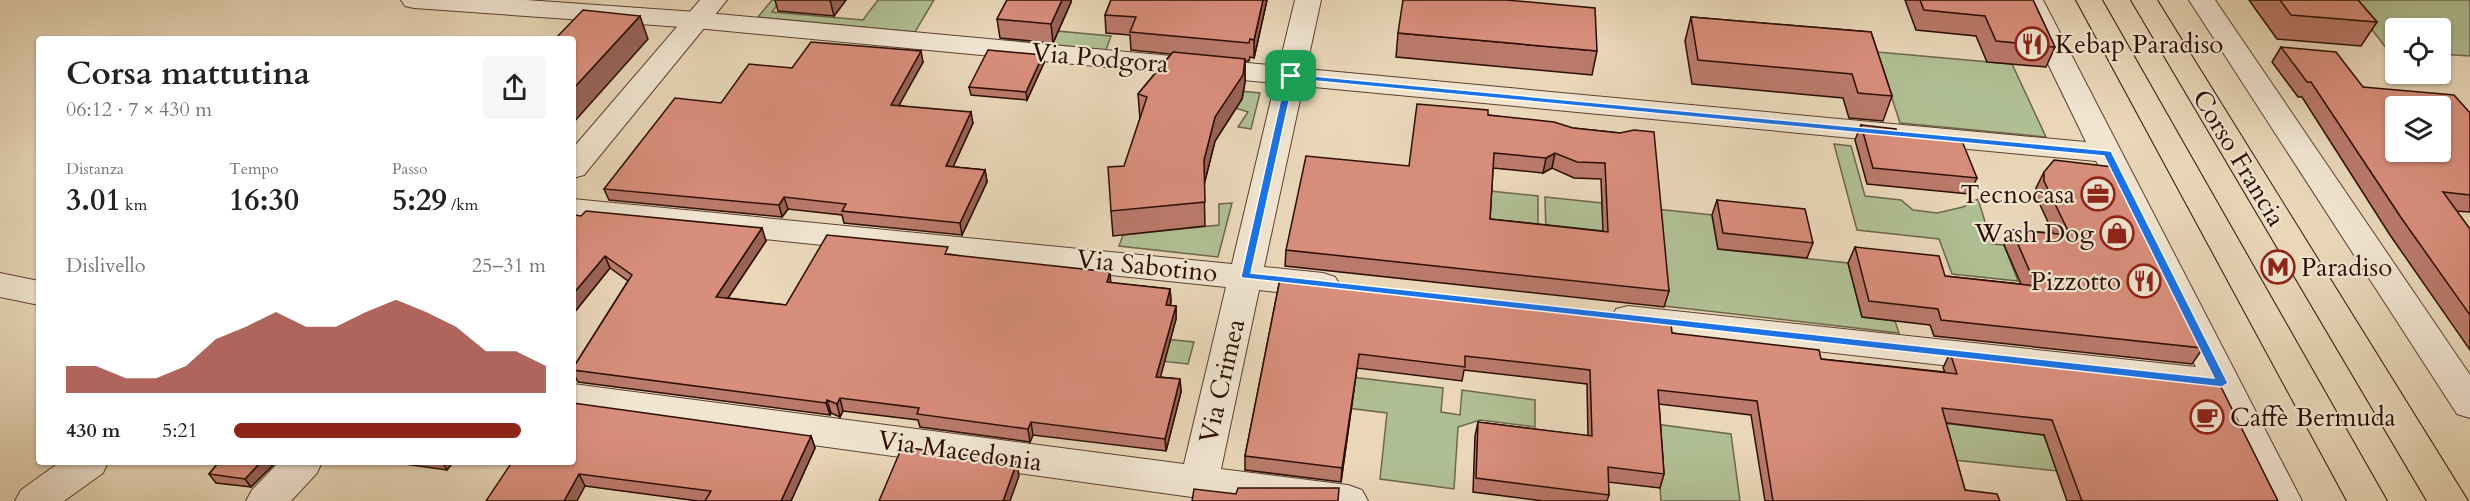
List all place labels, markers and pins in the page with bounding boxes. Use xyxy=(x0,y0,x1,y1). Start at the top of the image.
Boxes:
restaurant icon: Kebap Paradiso xyxy=(2014,26,2050,62)
place label: Kebap Paradiso xyxy=(2055,27,2223,62)
pin xyxy=(1265,50,1316,101)
office icon: Tecnocasa xyxy=(2080,176,2116,212)
place label: Tecnocasa xyxy=(1960,177,2075,212)
shop icon: Wash Dog xyxy=(2099,215,2135,251)
place label: Wash Dog xyxy=(1973,216,2094,251)
metro station icon: Paradiso xyxy=(2260,249,2296,285)
place label: Paradiso xyxy=(2301,250,2392,285)
restaurant icon: Pizzotto xyxy=(2126,263,2162,299)
place label: Pizzotto xyxy=(2031,264,2121,299)
cafe icon: Caffè Bermuda xyxy=(2189,399,2225,435)
place label: Caffè Bermuda xyxy=(2230,400,2396,435)

